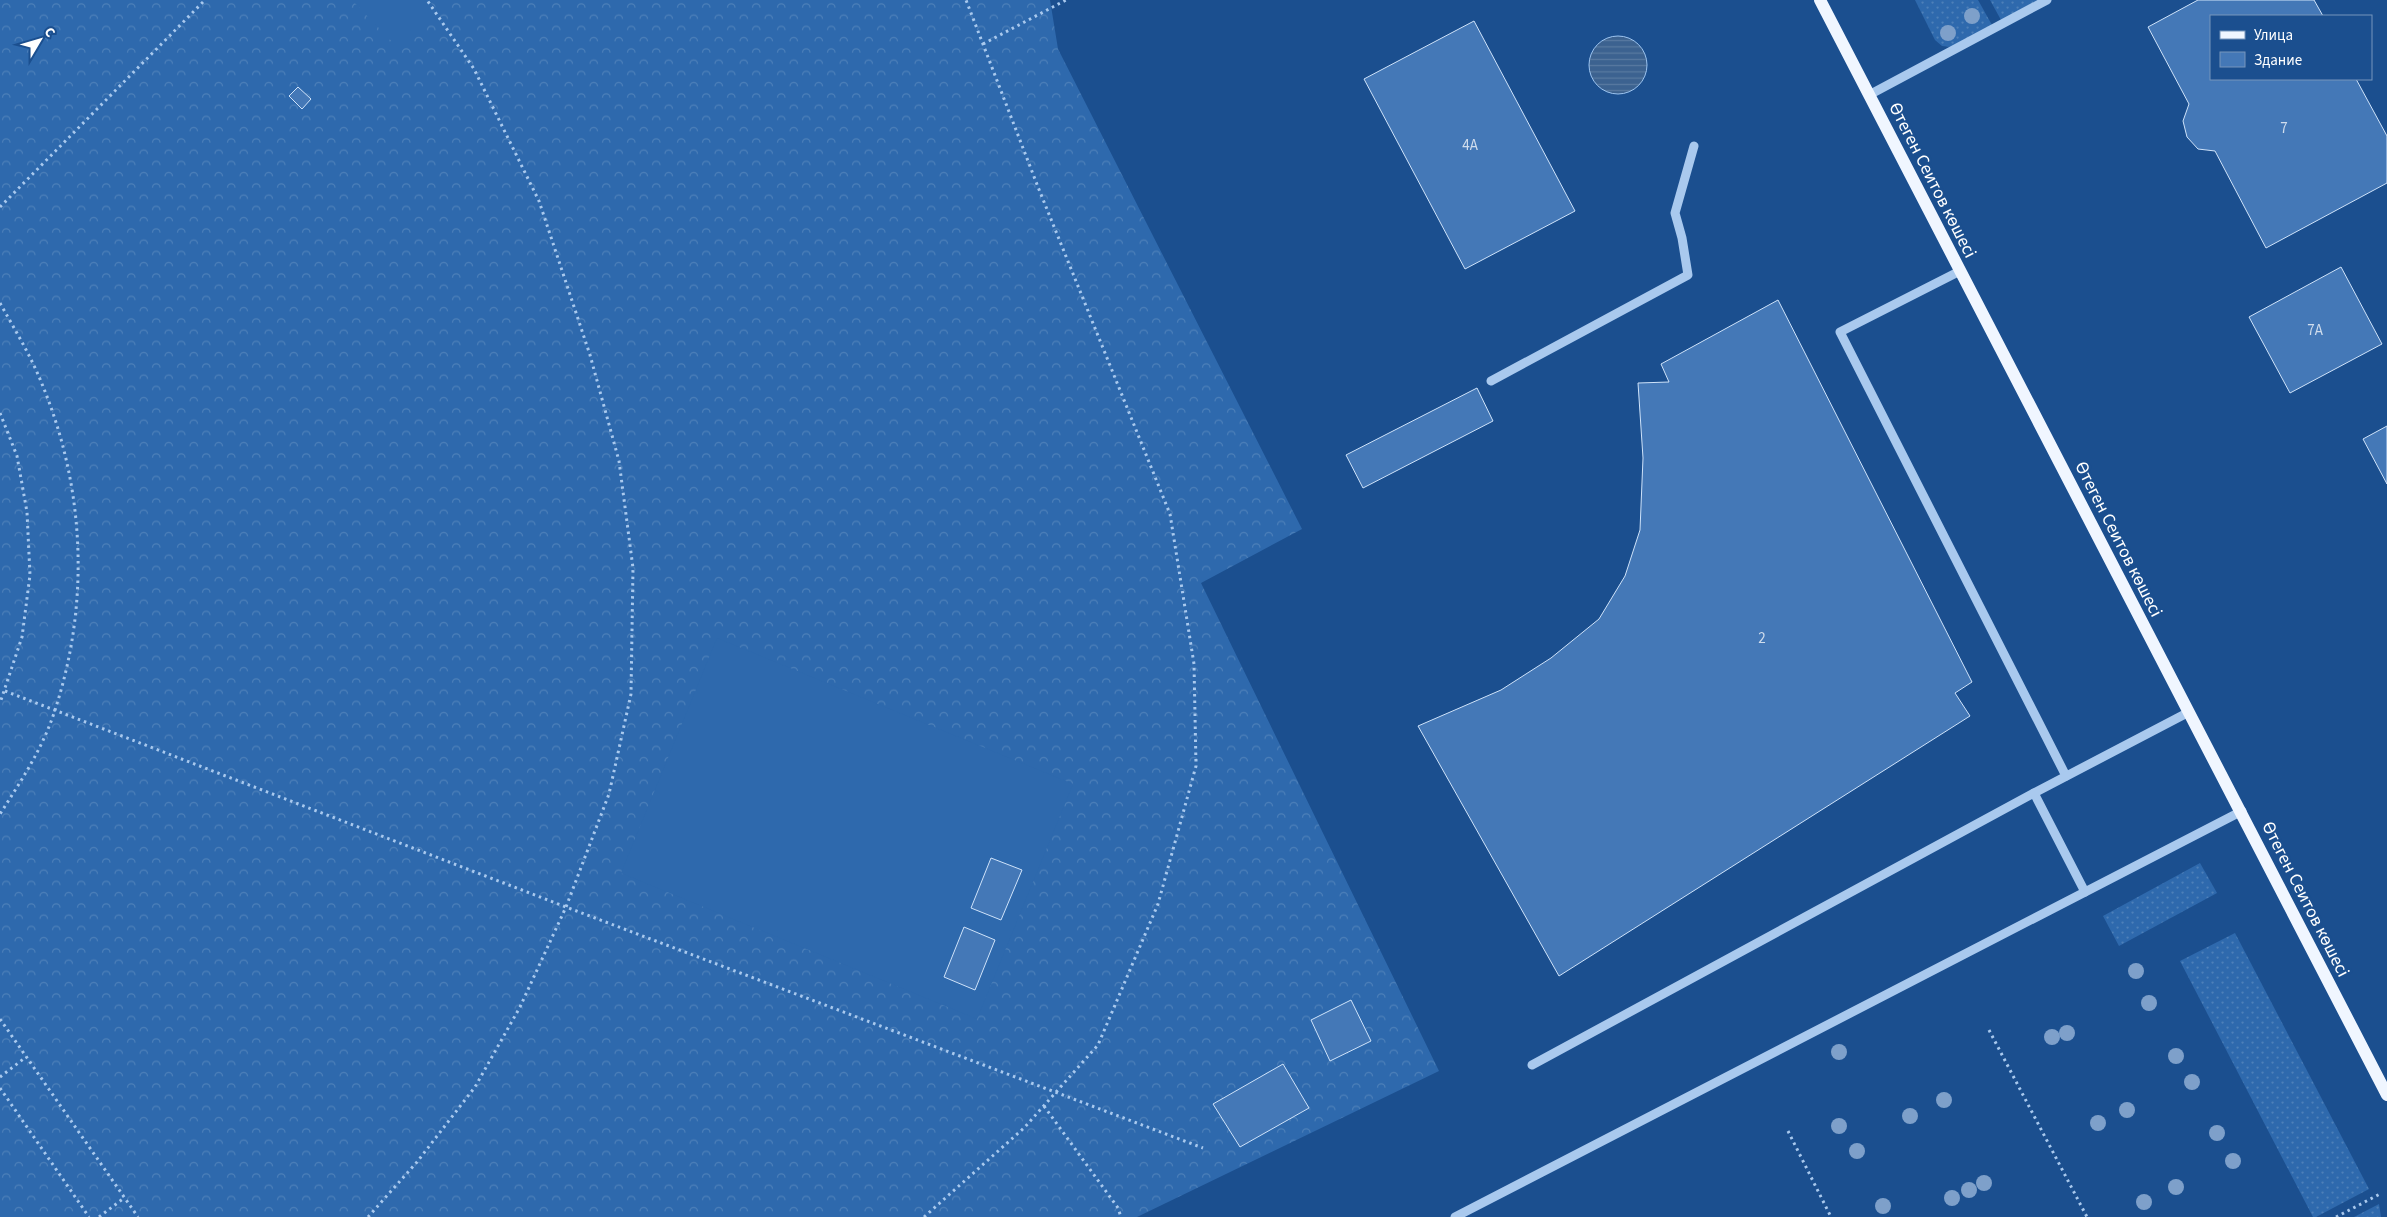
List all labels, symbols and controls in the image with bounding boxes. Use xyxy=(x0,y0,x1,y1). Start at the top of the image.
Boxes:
north arrow xyxy=(15,15,65,65)
legend xyxy=(2210,15,2372,80)
text: С xyxy=(39,23,60,42)
text: Улица xyxy=(2254,25,2293,46)
text: Здание xyxy=(2254,50,2302,71)
street label: Өтеген Сеитов көшесі xyxy=(1882,98,1983,262)
house number: 7 xyxy=(2280,118,2288,139)
house number: 4А xyxy=(1462,135,1479,156)
house number: 7А xyxy=(2307,320,2324,341)
street label: Өтеген Сеитов көшесі xyxy=(2068,457,2169,621)
house number: 2 xyxy=(1758,628,1766,649)
street label: Өтеген Сеитов көшесі xyxy=(2255,817,2356,981)

